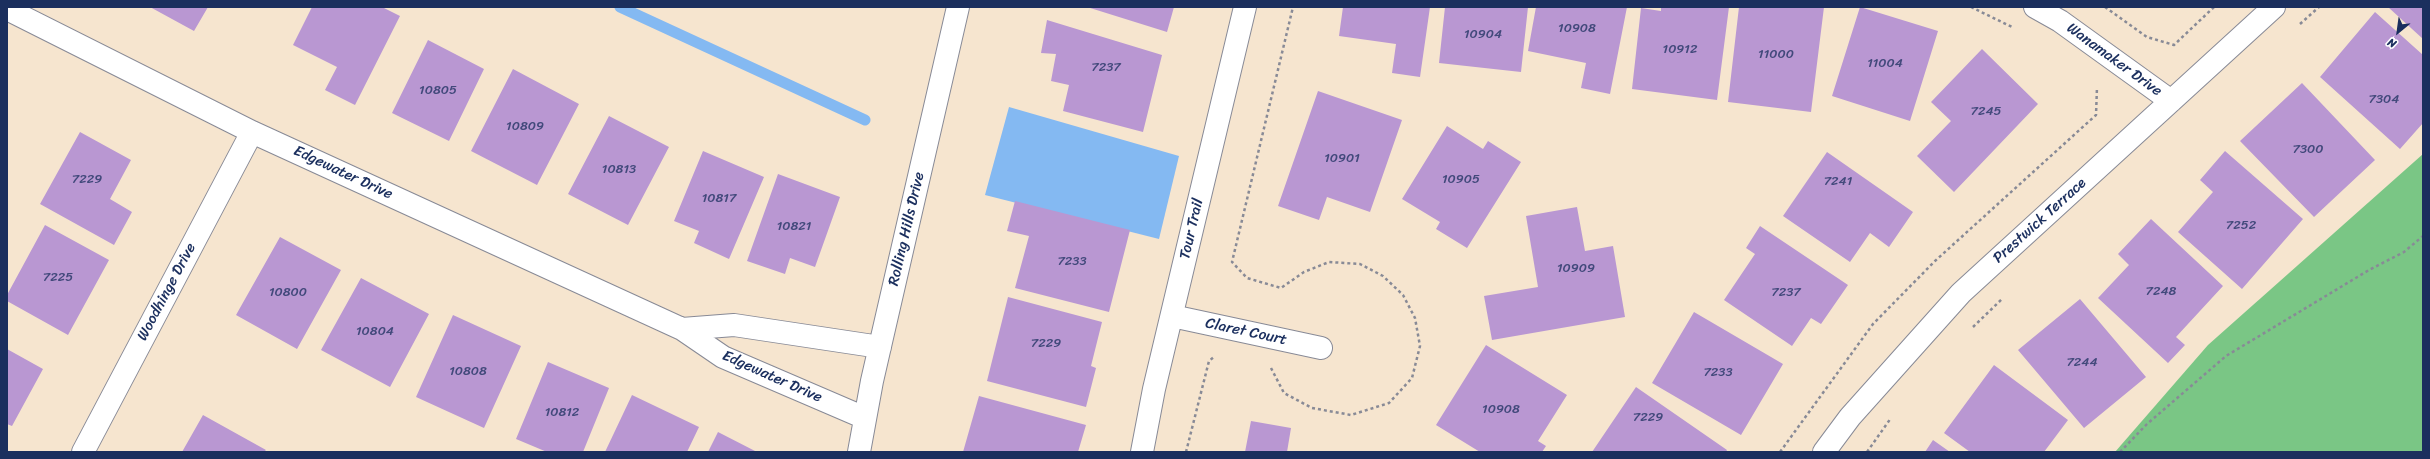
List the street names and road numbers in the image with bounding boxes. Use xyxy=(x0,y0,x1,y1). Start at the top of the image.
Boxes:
street label: Wanamaker Drive xyxy=(2063,19,2165,101)
street label: Edgewater Drive xyxy=(291,142,395,204)
street label: Rolling Hills Drive xyxy=(885,170,929,288)
street label: Prestwick Terrace xyxy=(1990,174,2090,268)
street label: Tour Trail xyxy=(1176,197,1208,261)
street label: Woodhinge Drive xyxy=(134,240,200,344)
street label: Claret Court xyxy=(1204,315,1288,349)
street label: Edgewater Drive xyxy=(719,347,825,407)

